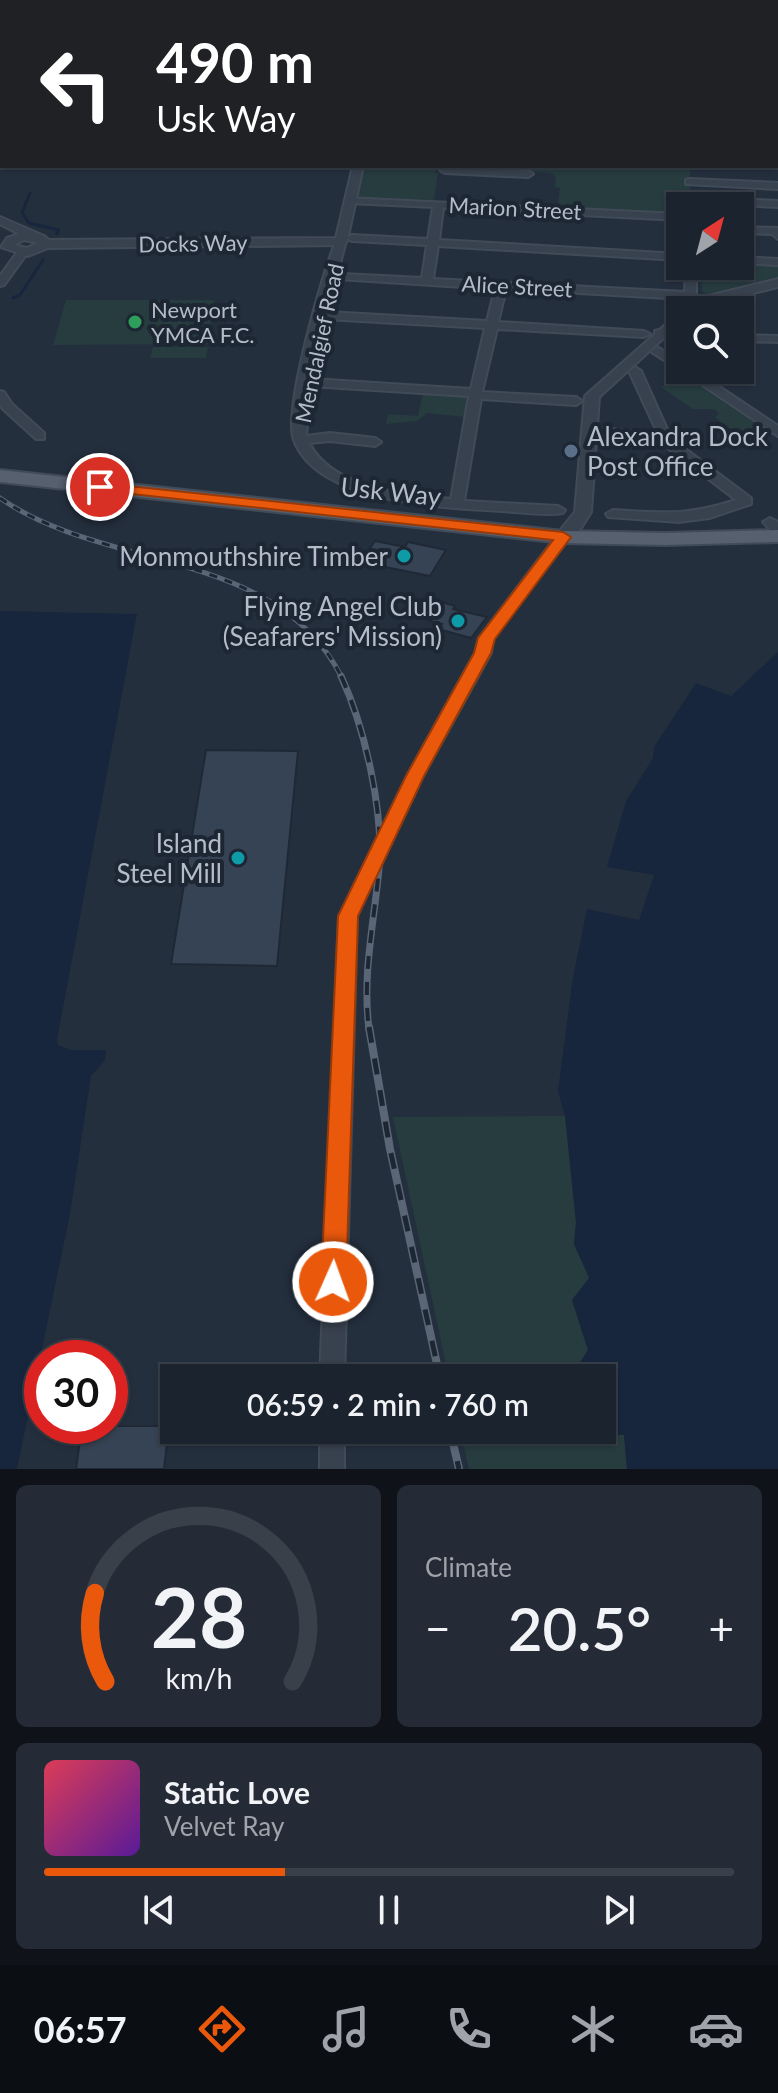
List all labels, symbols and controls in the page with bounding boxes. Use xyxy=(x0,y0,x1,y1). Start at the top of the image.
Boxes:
text: 490 m xyxy=(156,28,314,95)
icon: left xyxy=(24,32,128,136)
text: Usk Way xyxy=(156,96,295,140)
street label: Marion Street xyxy=(448,191,582,225)
north arrow xyxy=(666,192,754,280)
map controls xyxy=(666,192,754,384)
street label: Docks Way xyxy=(138,229,248,257)
street label: Mendalgief Road xyxy=(289,261,349,425)
street label: Alice Street xyxy=(461,270,573,302)
place label: Newport YMCA F.C. xyxy=(151,296,255,348)
button: search xyxy=(666,296,754,384)
marker: Newport YMCA F.C. xyxy=(126,313,144,331)
place label: Alexandra Dock Post Office xyxy=(587,420,769,482)
marker: Alexandra Dock Post Office xyxy=(562,442,580,460)
pin xyxy=(66,453,134,521)
icon: arrive xyxy=(78,465,122,509)
street label: Usk Way xyxy=(339,470,443,512)
place label: Monmouthshire Timber xyxy=(119,540,389,572)
marker: Monmouthshire Timber xyxy=(395,547,413,565)
place label: Flying Angel Club (Seafarers' Mission) xyxy=(223,590,442,652)
marker: Flying Angel Club (Seafarers' Mission) xyxy=(449,612,467,630)
place label: Island Steel Mill xyxy=(117,827,222,889)
marker: Island Steel Mill xyxy=(229,849,247,867)
position arrow xyxy=(291,1240,375,1324)
speed limit sign: 30 xyxy=(24,1340,128,1444)
text: 06:59 · 2 min · 760 m xyxy=(247,1386,529,1422)
text: Climate xyxy=(425,1551,512,1583)
text: 28 xyxy=(150,1566,247,1666)
text: 20.5° xyxy=(508,1592,651,1664)
text: − xyxy=(425,1602,451,1654)
text: + xyxy=(708,1602,734,1654)
text: km/h xyxy=(165,1661,232,1695)
text: Static Love xyxy=(164,1774,310,1810)
text: Velvet Ray xyxy=(164,1810,284,1842)
icon: previous xyxy=(137,1888,181,1932)
icon: pause xyxy=(367,1888,411,1932)
icon: next xyxy=(597,1888,641,1932)
icon: directions xyxy=(194,2001,250,2057)
icon: music xyxy=(318,2001,374,2057)
icon: phone xyxy=(441,2001,497,2057)
icon: climate xyxy=(565,2001,621,2057)
icon: car xyxy=(688,2001,744,2057)
text: 06:57 xyxy=(34,2007,127,2051)

